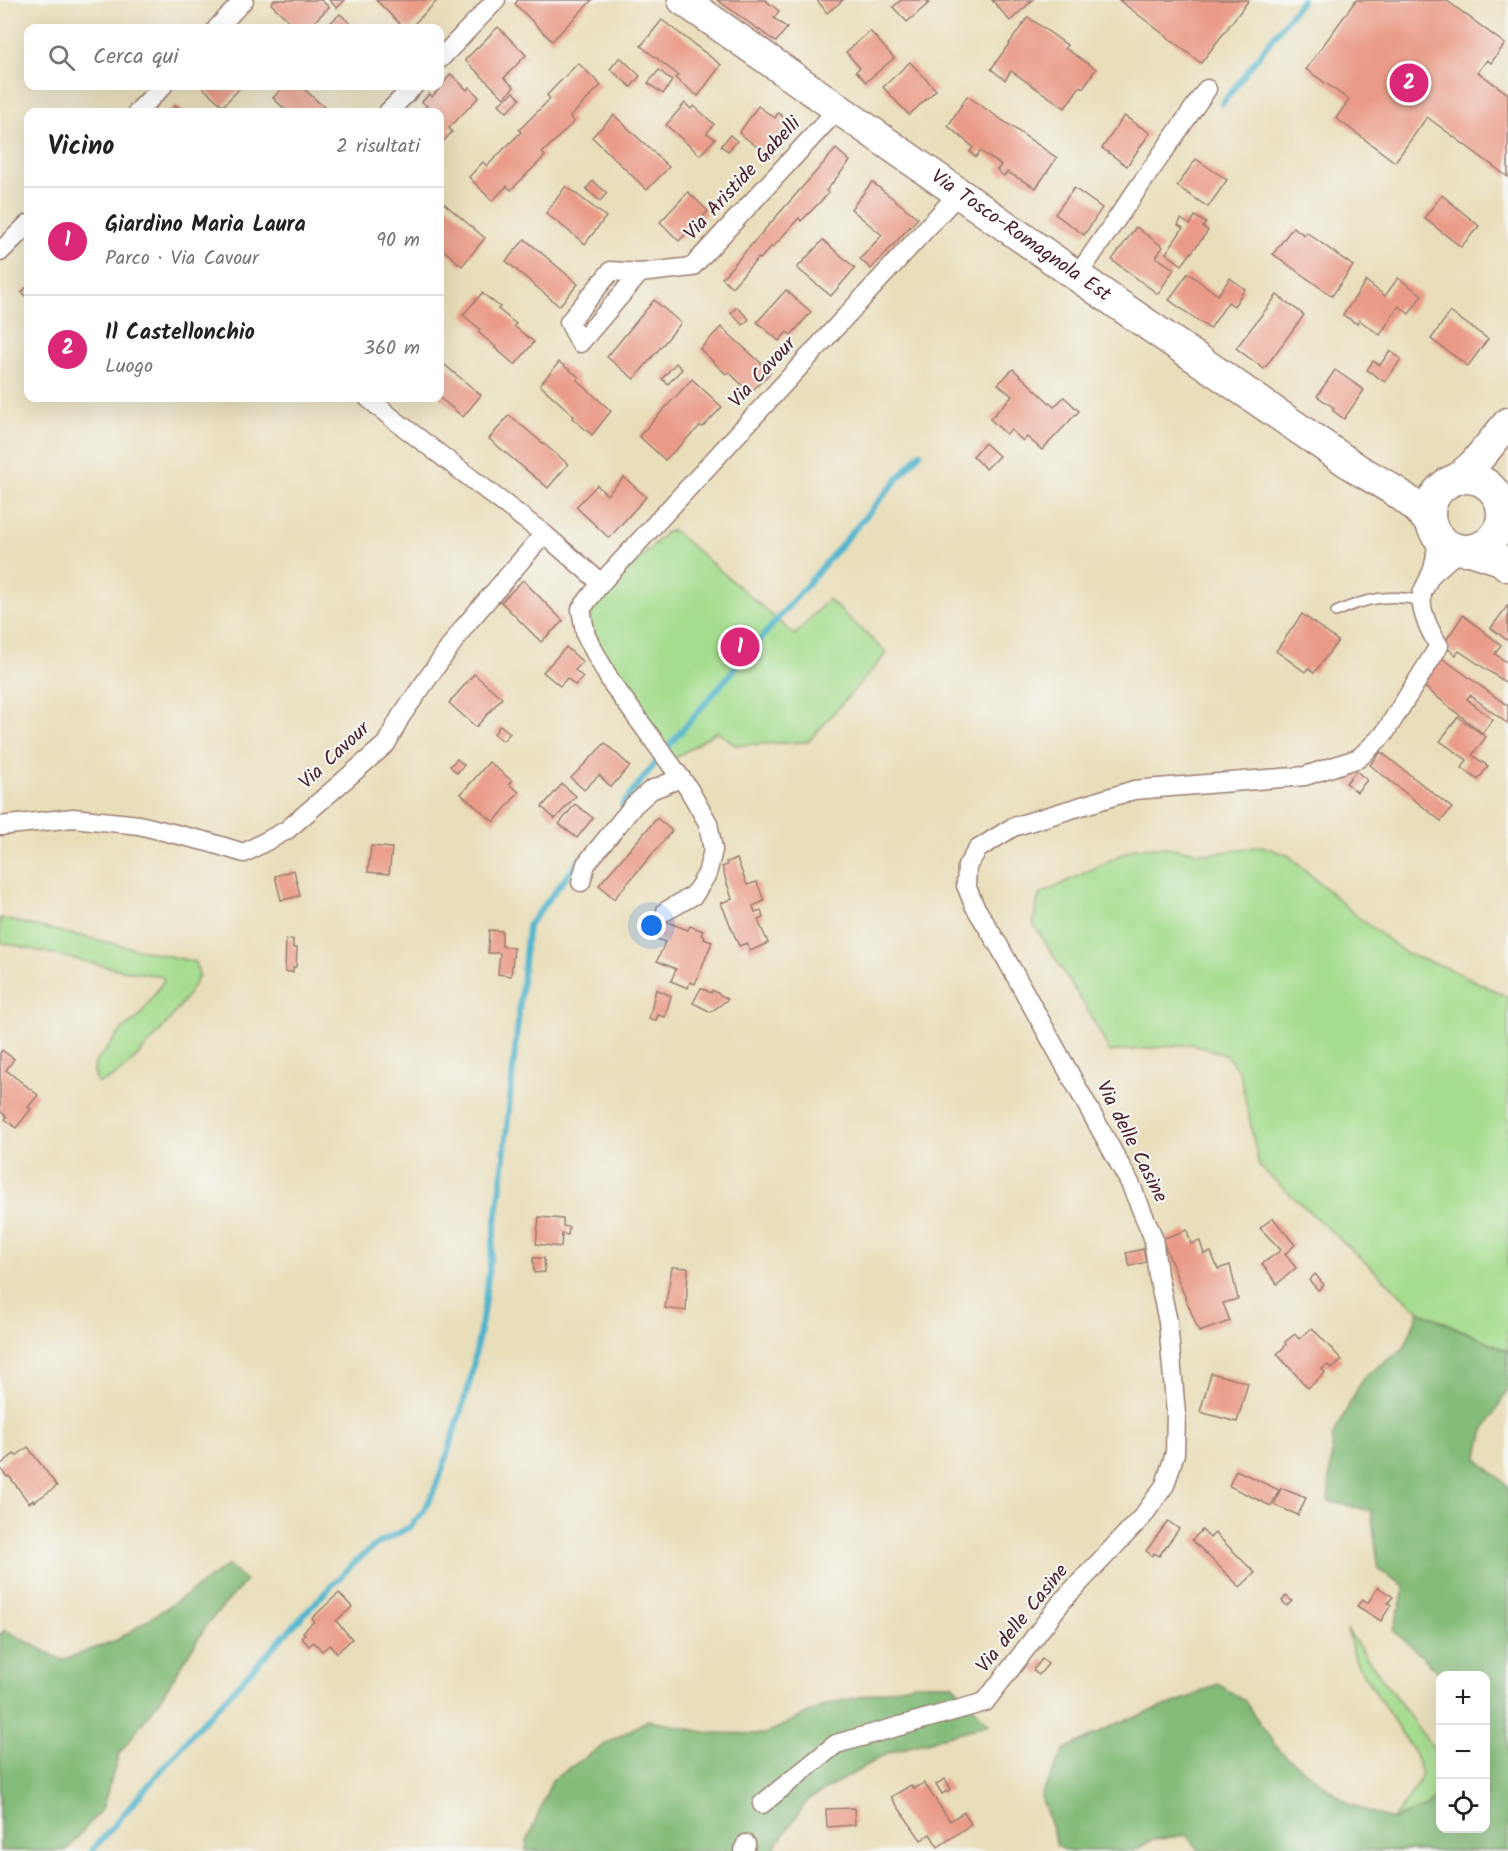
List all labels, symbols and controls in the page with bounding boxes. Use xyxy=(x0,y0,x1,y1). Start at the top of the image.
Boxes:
search box xyxy=(24,24,444,90)
text: Cerca qui xyxy=(93,40,179,75)
icon: search xyxy=(45,41,78,74)
pin: 2 xyxy=(1390,60,1428,106)
street label: Via Aristide Gabelli xyxy=(677,109,810,248)
text: Vicino xyxy=(48,126,114,168)
text: 2 risultati xyxy=(336,131,420,163)
street label: Via Tosco-Romagnola Est xyxy=(924,162,1117,311)
text: Giardino Maria Laura xyxy=(105,208,306,243)
text: 1 xyxy=(64,225,71,257)
text: 90 m xyxy=(376,225,420,257)
text: Parco · Via Cavour xyxy=(105,243,259,275)
text: Il Castellonchio xyxy=(105,316,255,351)
street label: Via Cavour xyxy=(721,329,806,416)
text: 2 xyxy=(62,333,73,365)
text: 360 m xyxy=(364,333,420,365)
text: Luogo xyxy=(105,351,153,383)
pin: 1 xyxy=(720,624,760,670)
street label: Via Cavour xyxy=(292,713,379,798)
your location xyxy=(637,911,666,940)
street label: Via delle Casine xyxy=(1087,1076,1175,1208)
street label: Via delle Casine xyxy=(969,1557,1077,1681)
map controls xyxy=(1436,1671,1490,1833)
button: + xyxy=(1436,1671,1490,1725)
button: − xyxy=(1436,1725,1490,1779)
button: locate xyxy=(1436,1779,1490,1833)

